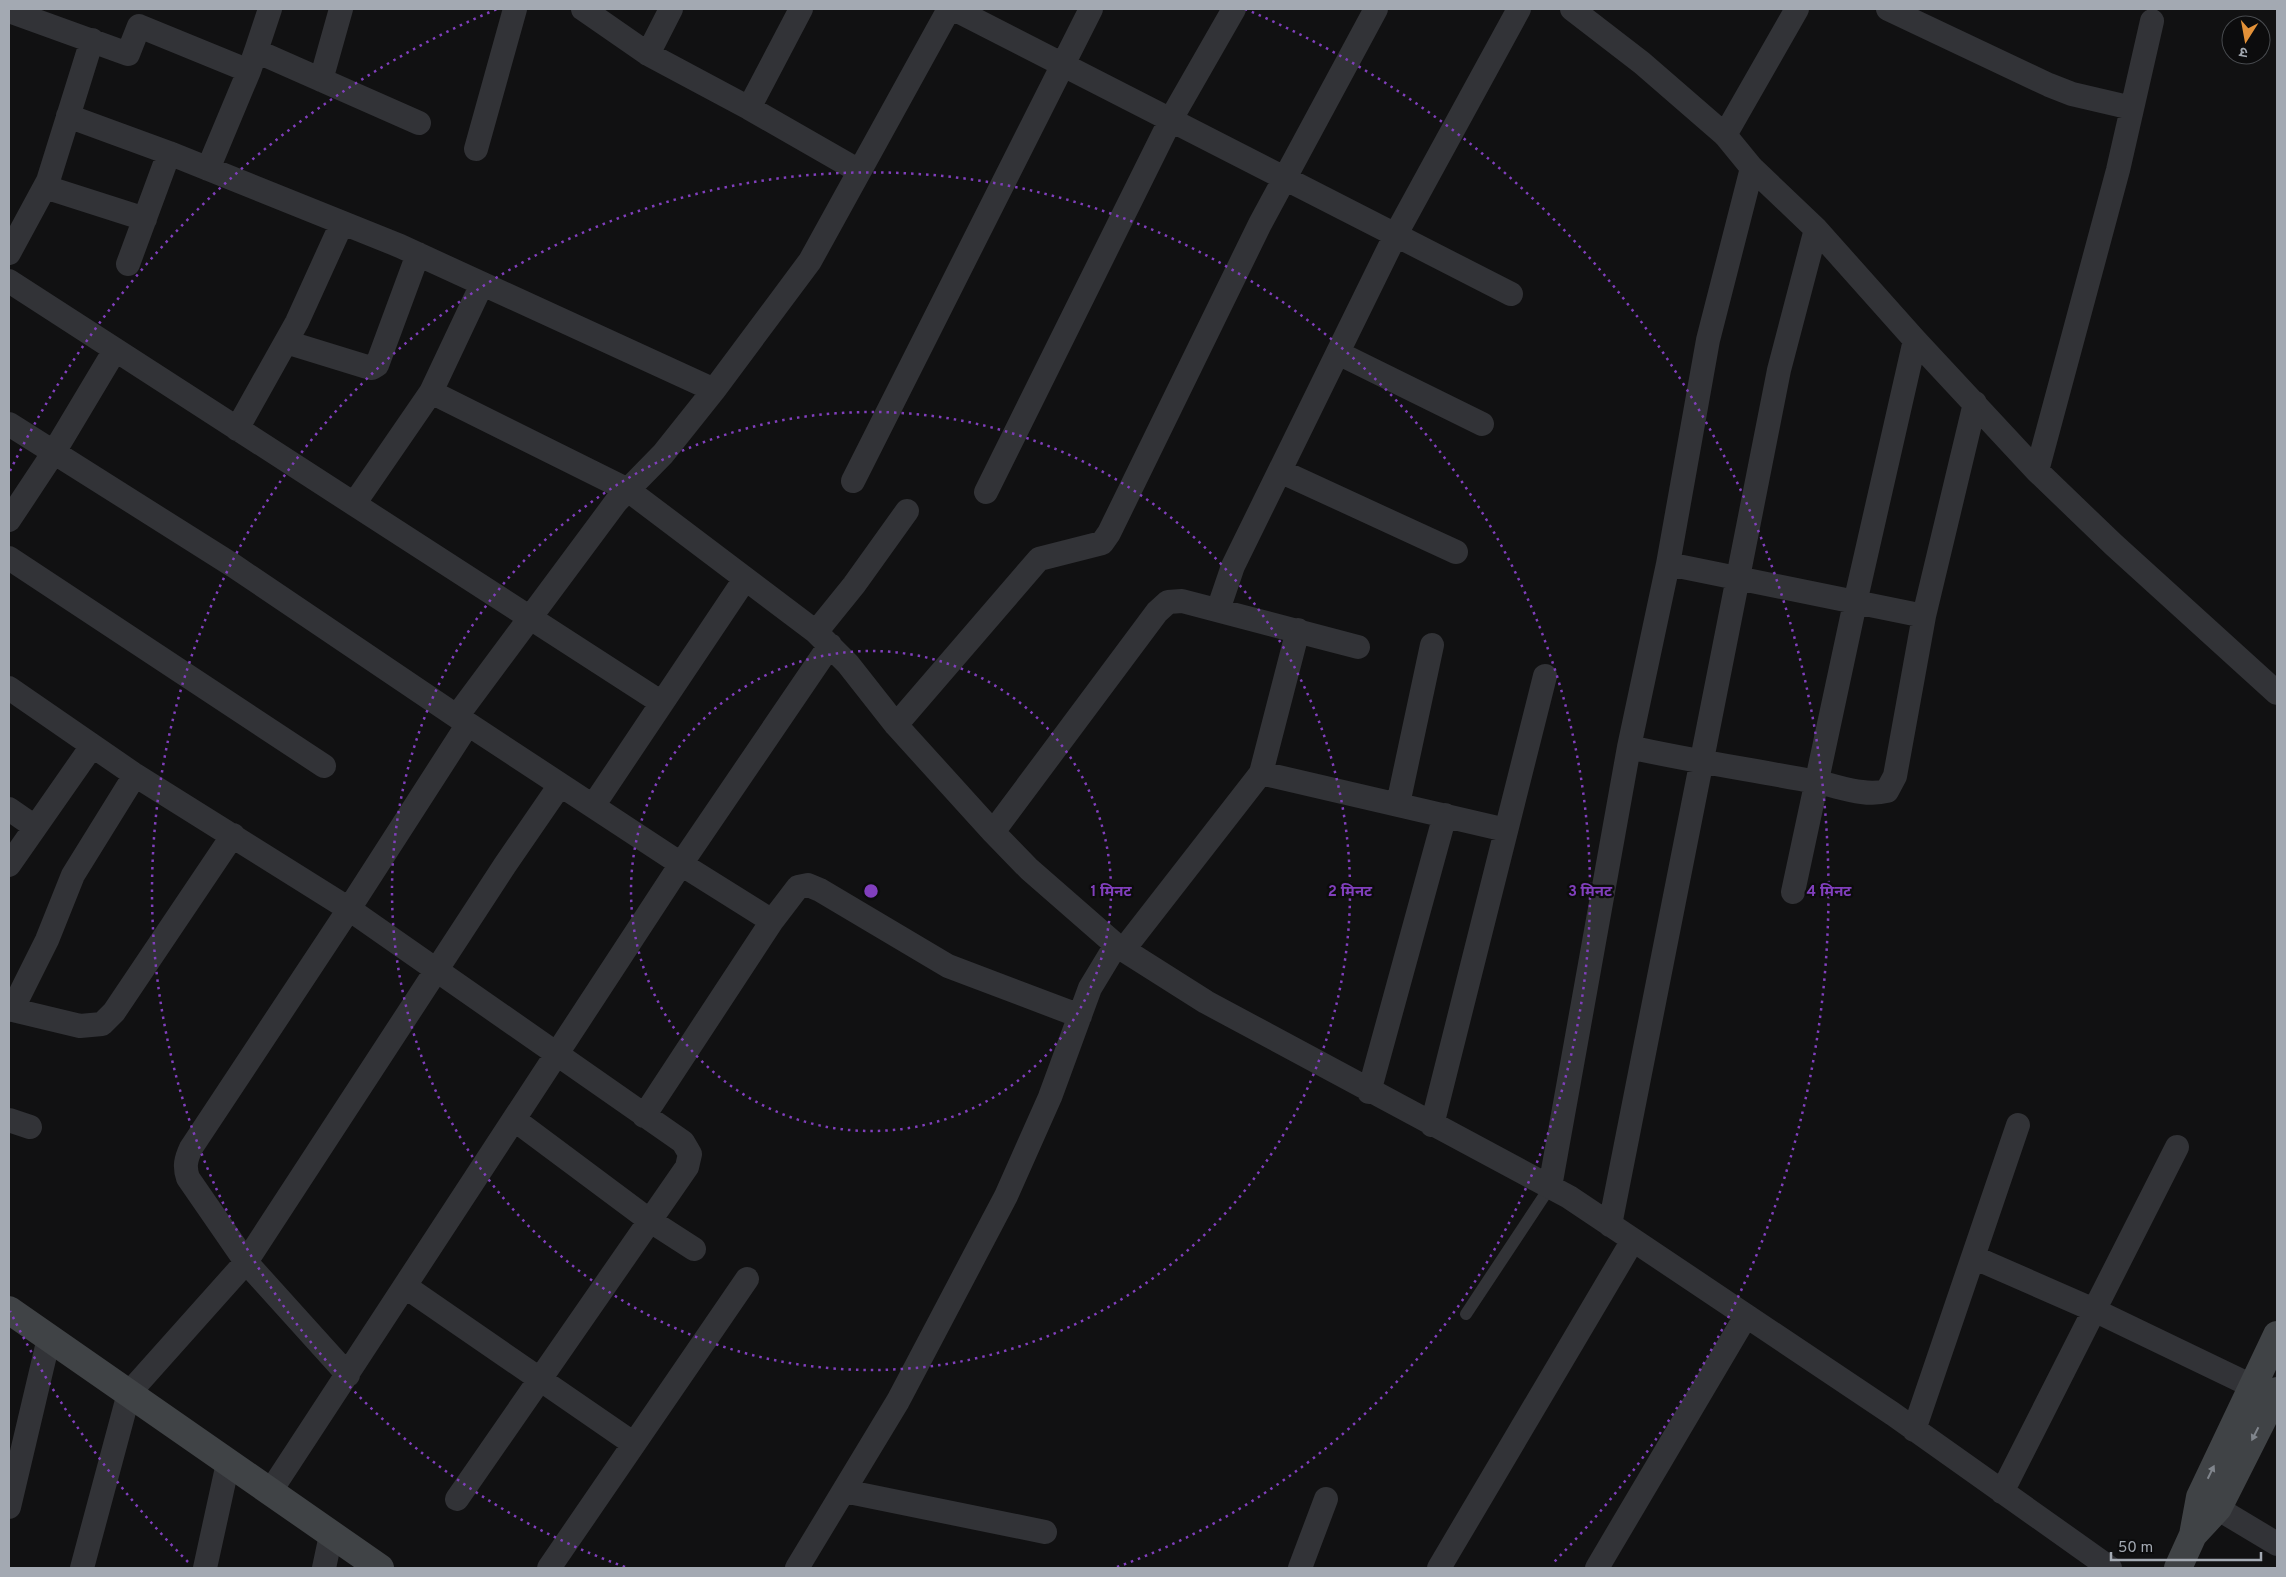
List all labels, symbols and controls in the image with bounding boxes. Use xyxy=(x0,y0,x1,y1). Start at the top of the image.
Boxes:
north arrow xyxy=(2221,15,2271,65)
text: उ xyxy=(2237,42,2249,60)
centre of rings xyxy=(862,882,880,900)
text: 1 मिनट xyxy=(1090,883,1133,902)
text: 2 मिनट xyxy=(1328,883,1373,902)
text: 3 मिनट xyxy=(1568,883,1613,902)
text: 4 मिनट xyxy=(1807,883,1852,902)
one-way arrow xyxy=(2251,1427,2259,1442)
one-way arrow xyxy=(2208,1465,2216,1479)
scale bar xyxy=(2111,1530,2261,1562)
text: 50 m xyxy=(2118,1539,2153,1558)

